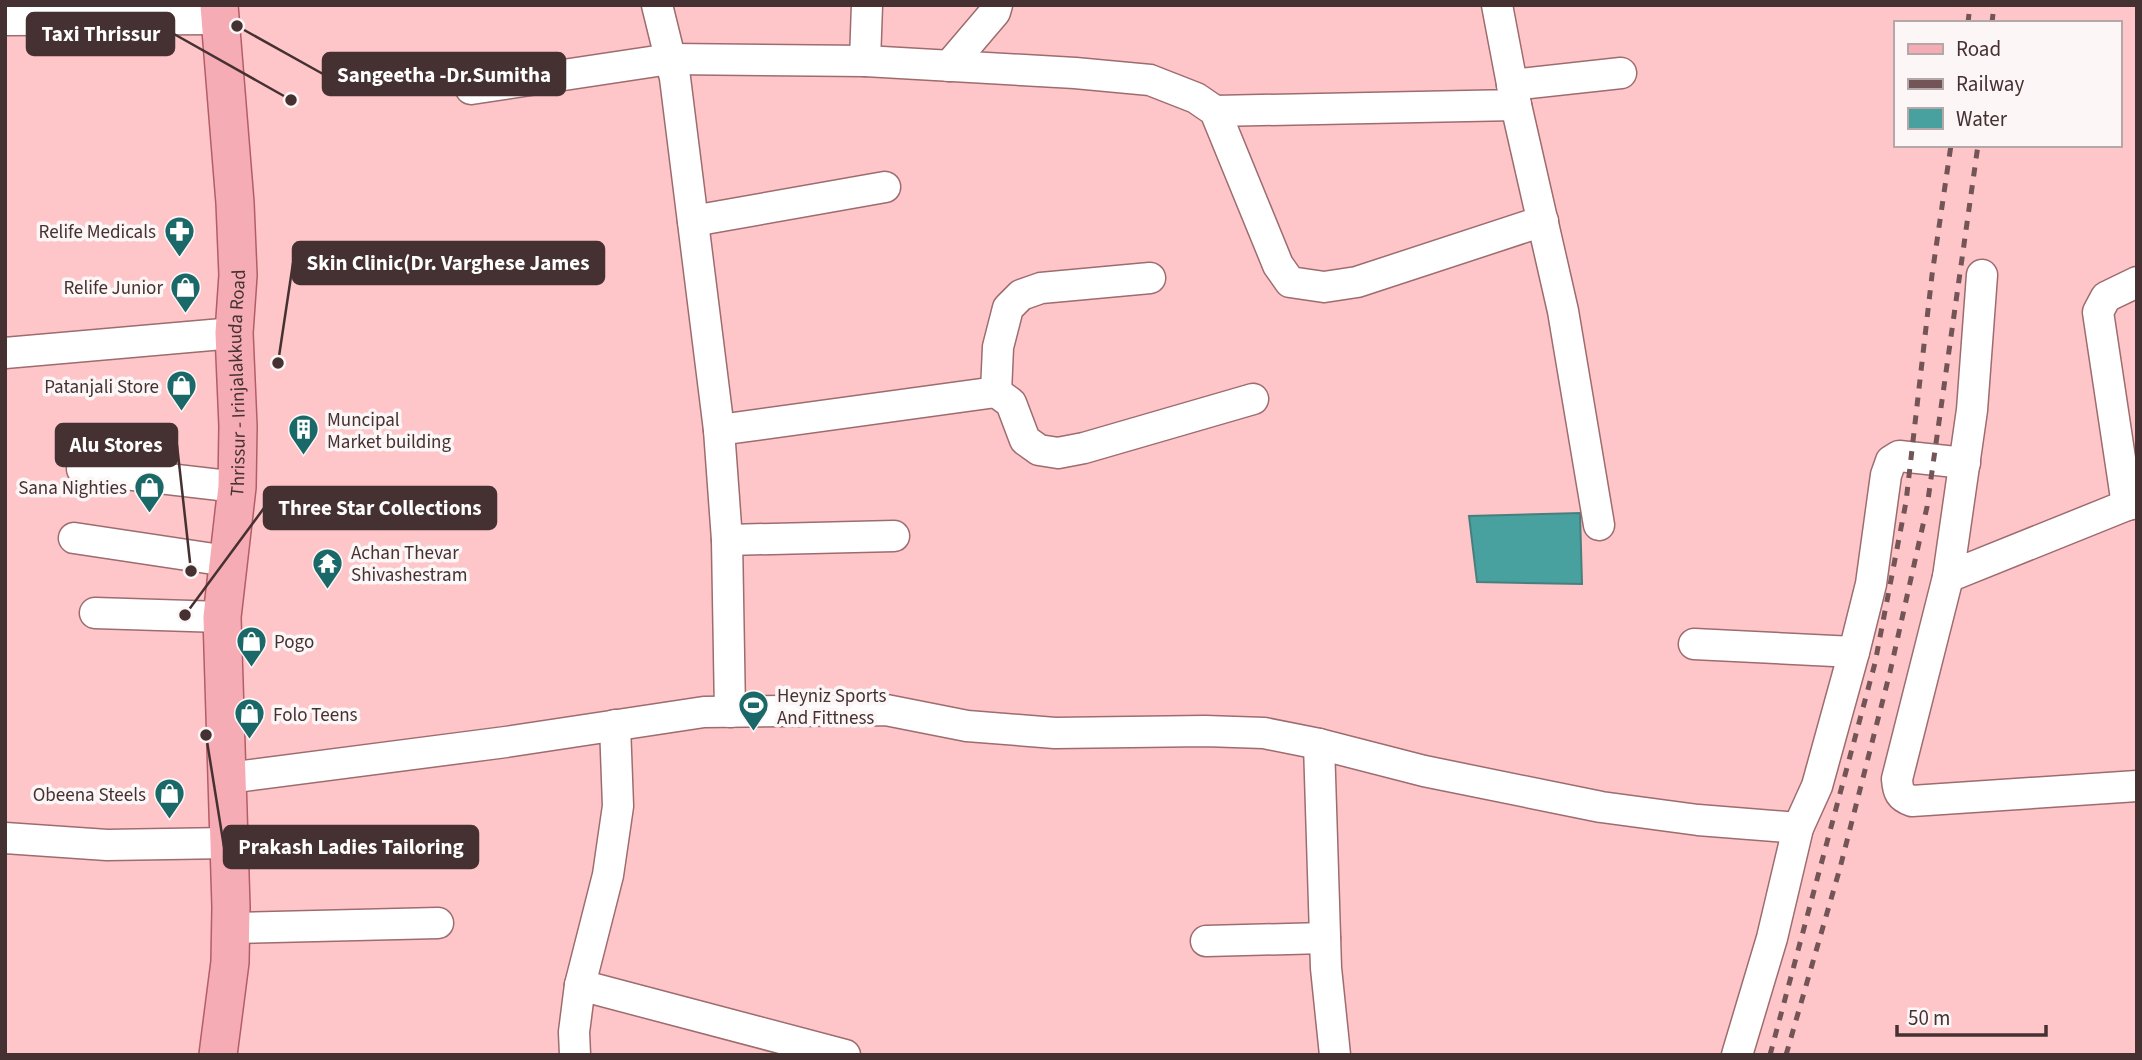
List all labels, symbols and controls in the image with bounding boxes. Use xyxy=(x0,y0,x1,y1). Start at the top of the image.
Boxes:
callout: Taxi Thrissur xyxy=(27,13,174,55)
text: Taxi Thrissur xyxy=(42,19,161,49)
legend xyxy=(1894,21,2121,147)
text: Road xyxy=(1956,34,2001,64)
callout: Sangeetha -Dr.Sumitha xyxy=(323,53,565,95)
text: Sangeetha -Dr.Sumitha xyxy=(337,60,551,90)
text: Railway xyxy=(1956,69,2024,99)
text: Water xyxy=(1956,104,2008,134)
pharmacy icon: Relife Medicals xyxy=(162,214,196,258)
place label: Relife Medicals xyxy=(39,219,156,246)
callout: Skin Clinic(Dr. Varghese James xyxy=(293,242,604,284)
text: Skin Clinic(Dr. Varghese James xyxy=(307,248,589,278)
street label: Thrissur - Irinjalakkuda Road xyxy=(222,269,253,498)
shop icon: Relife Junior xyxy=(169,270,203,314)
place label: Relife Junior xyxy=(63,275,163,302)
shop icon: Patanjali Store xyxy=(165,369,199,413)
place label: Patanjali Store xyxy=(44,374,159,401)
place label: Muncipal Market building xyxy=(327,407,451,456)
building icon: Muncipal Market building xyxy=(287,413,321,457)
callout: Alu Stores xyxy=(56,424,177,466)
text: Alu Stores xyxy=(69,430,162,460)
shop icon: Sana Nighties xyxy=(133,470,167,514)
place label: Sana Nighties xyxy=(18,475,127,502)
callout: Three Star Collections xyxy=(264,487,496,529)
text: Three Star Collections xyxy=(278,493,482,523)
place label: Achan Thevar Shivashestram xyxy=(351,540,467,589)
temple icon: Achan Thevar Shivashestram xyxy=(311,546,345,590)
shop icon: Pogo xyxy=(234,624,268,668)
place label: Pogo xyxy=(274,629,314,656)
place label: Heyniz Sports And Fittness xyxy=(777,683,887,732)
sports icon: Heyniz Sports And Fittness xyxy=(737,689,771,733)
shop icon: Folo Teens xyxy=(233,697,267,741)
place label: Folo Teens xyxy=(273,702,358,729)
shop icon: Obeena Steels xyxy=(152,777,186,821)
place label: Obeena Steels xyxy=(33,782,146,809)
callout: Prakash Ladies Tailoring xyxy=(224,826,478,868)
text: Prakash Ladies Tailoring xyxy=(238,832,464,862)
scale bar xyxy=(1897,993,2046,1038)
text: 50 m xyxy=(1908,1003,1950,1033)

